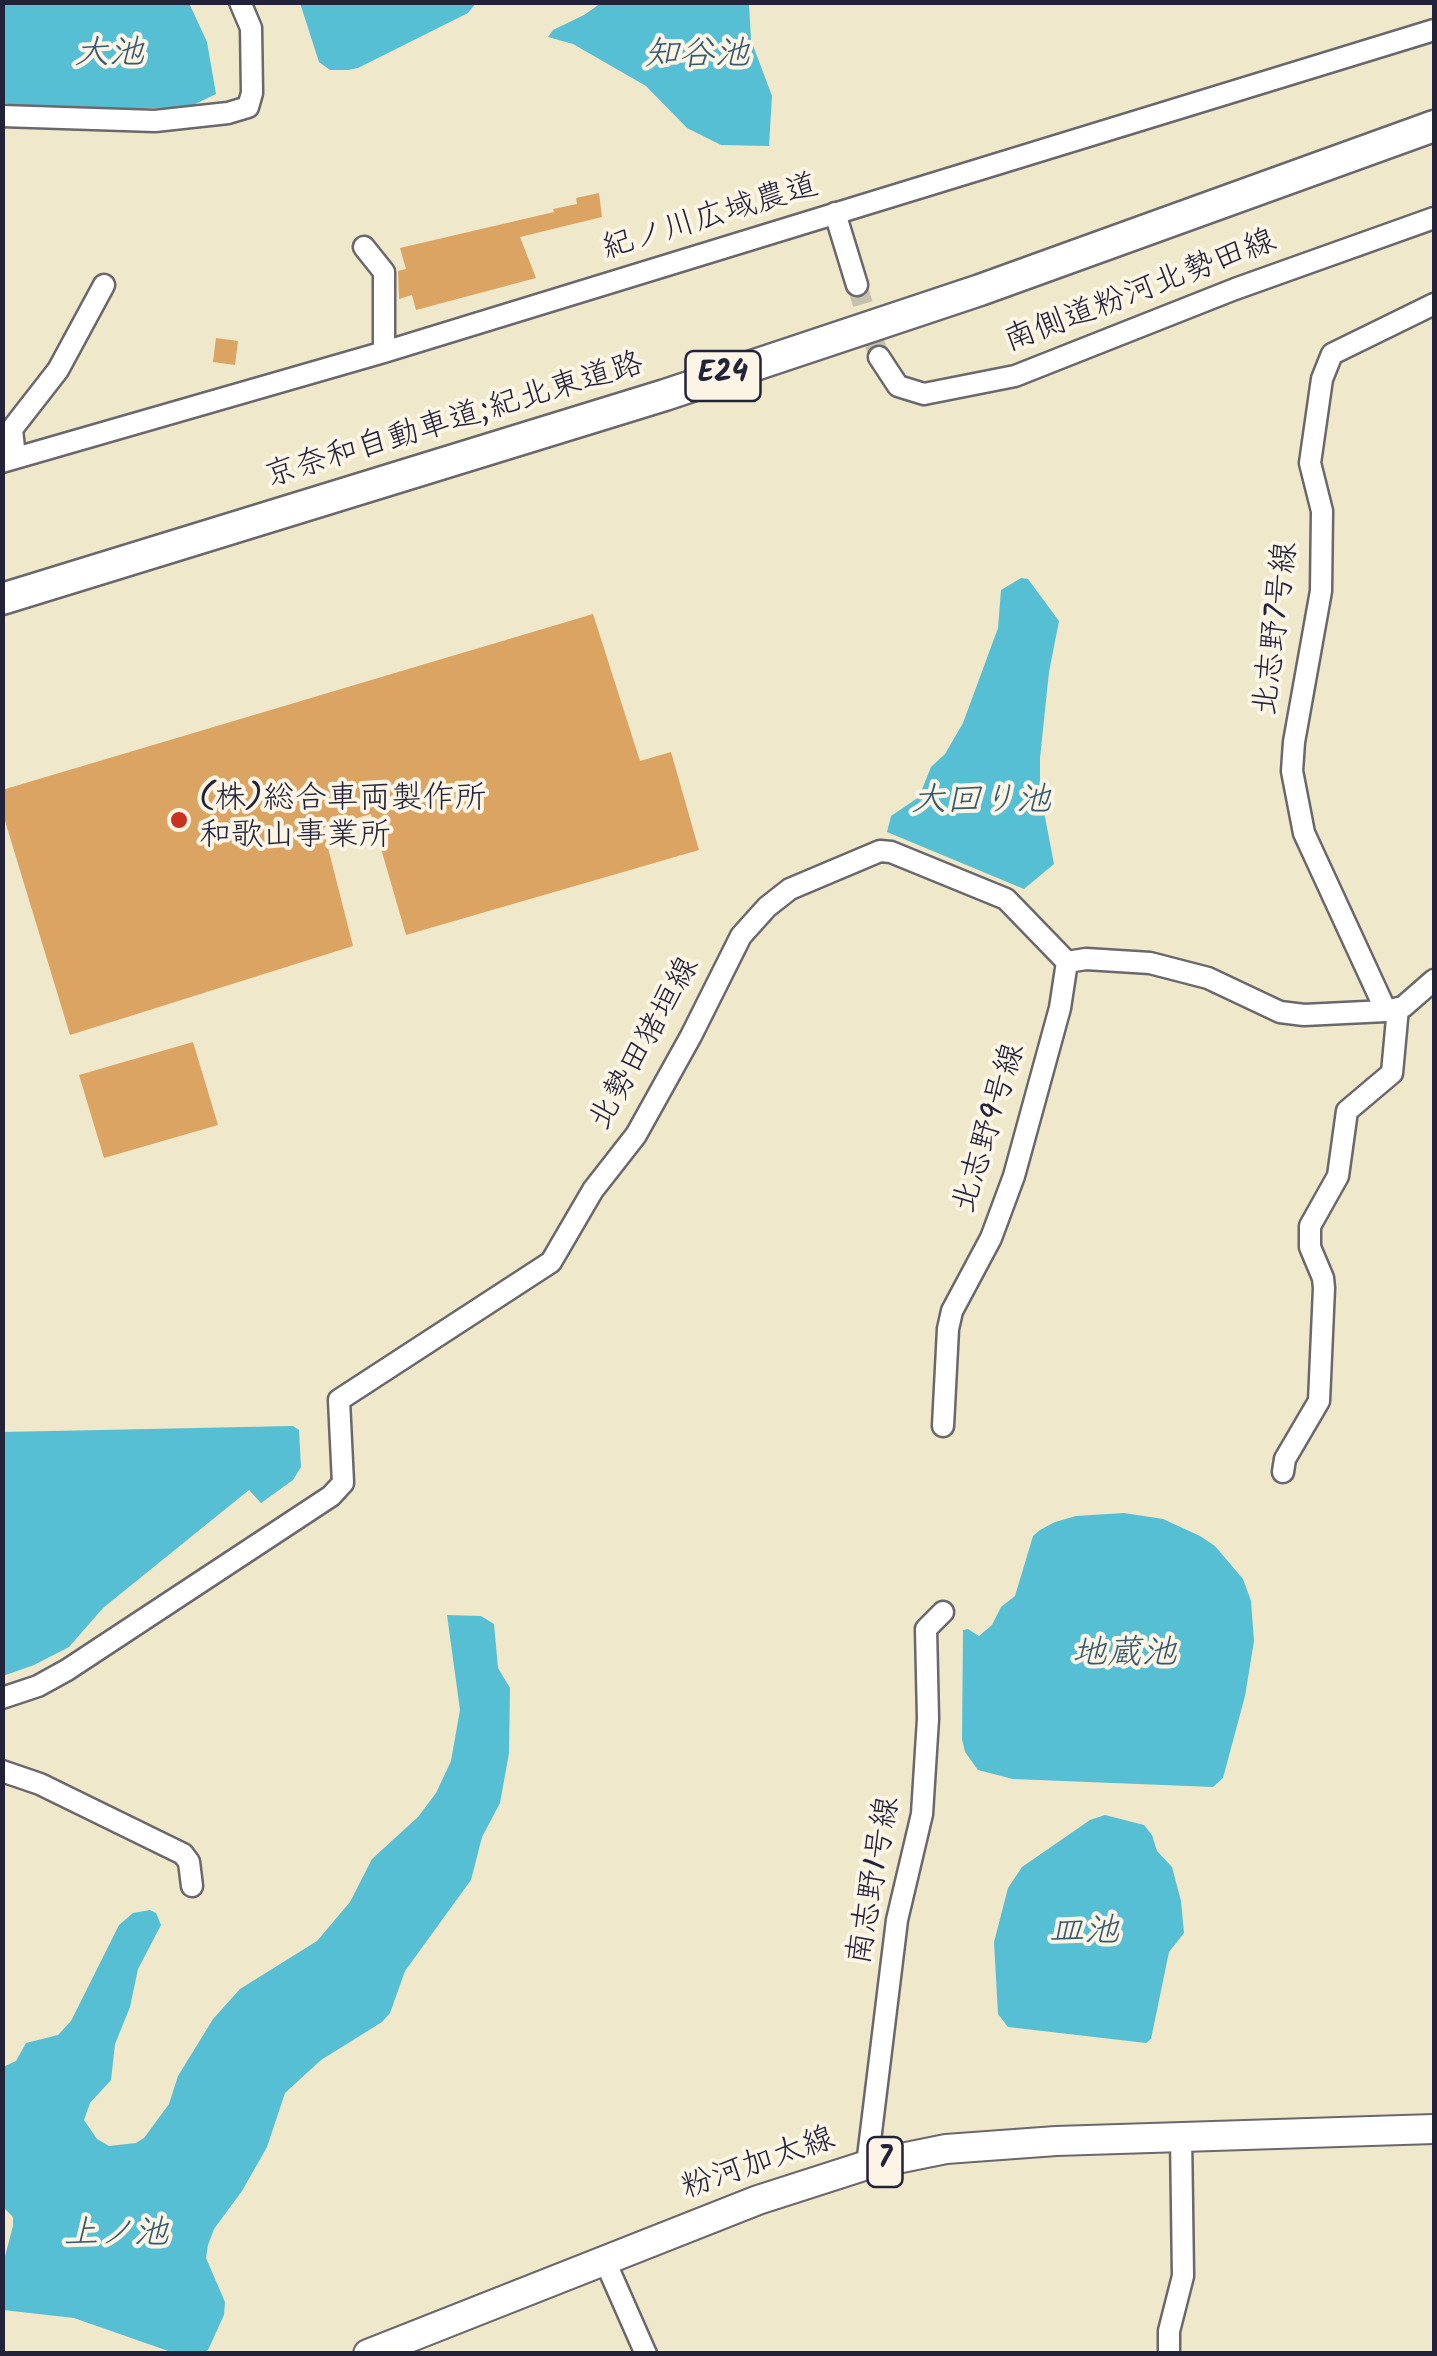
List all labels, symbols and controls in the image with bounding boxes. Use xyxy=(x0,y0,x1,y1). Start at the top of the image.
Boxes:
water label: 大池 xyxy=(74,36,144,78)
water label: 知谷池 xyxy=(645,37,749,79)
street label: 紀ノ川広域農道 xyxy=(598,169,824,271)
street label: 南側道粉河北勢田線 xyxy=(1000,224,1282,364)
street label: 京奈和自動車道;紀北東道路 xyxy=(261,347,649,499)
road number: E24 xyxy=(686,351,760,401)
street label: 北志野7号線 xyxy=(1249,540,1309,718)
place label: (株)総合車両製作所 和歌山事業所 xyxy=(199,783,487,858)
water label: 大回り池 xyxy=(911,783,1051,825)
marker: (株)総合車両製作所 和歌山事業所 xyxy=(168,809,190,831)
street label: 北勢田猪垣線 xyxy=(584,952,710,1138)
street label: 北志野9号線 xyxy=(948,1039,1036,1219)
water label: 地蔵池 xyxy=(1072,1636,1176,1678)
street label: 南志野1号線 xyxy=(843,1794,911,1968)
water label: 皿池 xyxy=(1049,1914,1119,1956)
street label: 粉河加太線 xyxy=(677,2122,841,2210)
road number: 7 xyxy=(868,2137,902,2187)
water label: 上ノ池 xyxy=(64,2216,168,2258)

